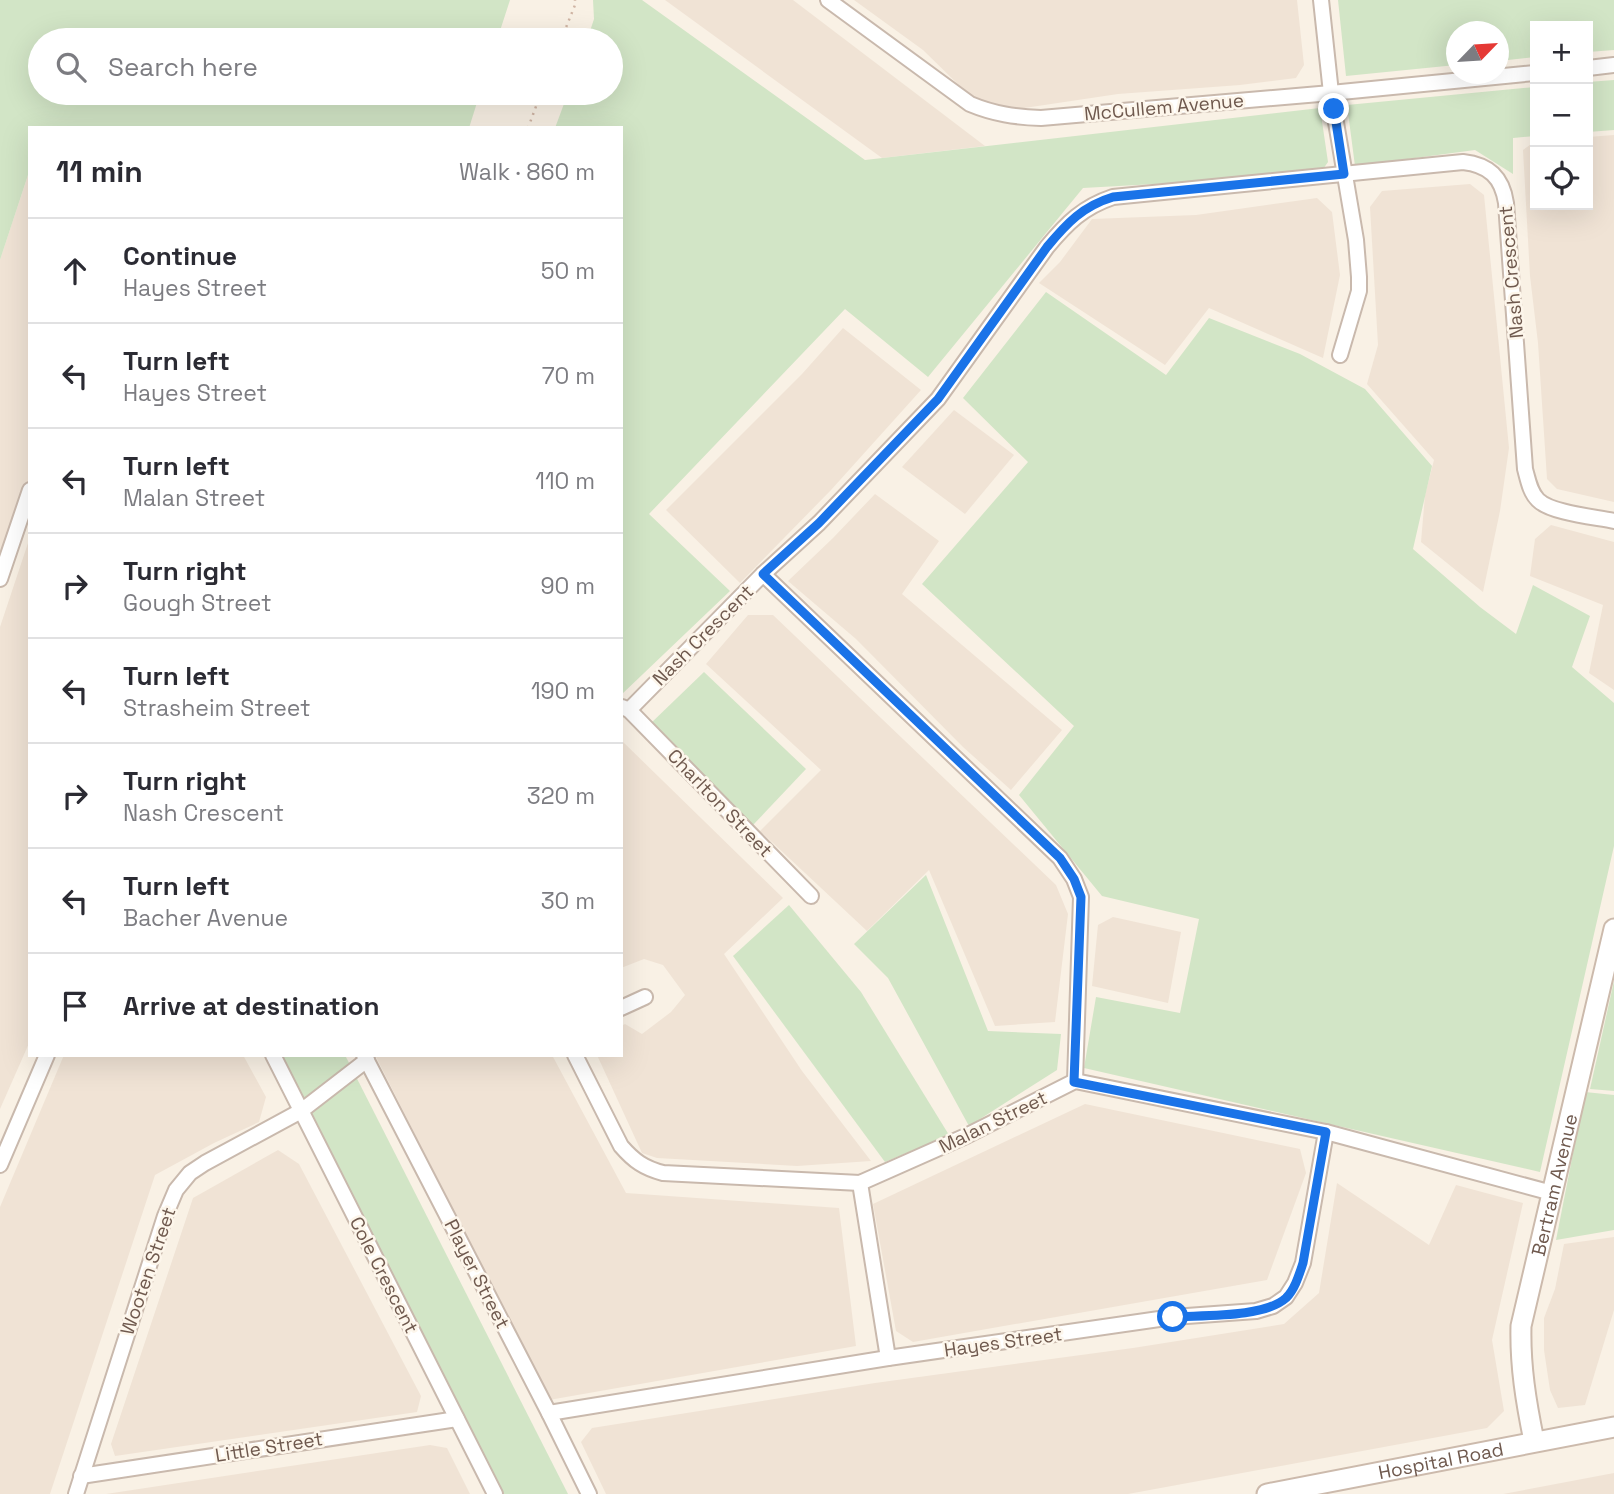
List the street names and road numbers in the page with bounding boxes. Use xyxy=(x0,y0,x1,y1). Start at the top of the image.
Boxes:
street label: McCullem Avenue xyxy=(1083,88,1245,126)
street label: Nash Crescent xyxy=(1493,205,1529,339)
street label: Nash Crescent xyxy=(647,579,759,691)
street label: Charlton Street xyxy=(662,743,778,863)
street label: Malan Street xyxy=(935,1085,1051,1159)
street label: Bertram Avenue xyxy=(1525,1111,1583,1259)
street label: Wooten Street xyxy=(114,1204,182,1338)
street label: Cole Crescent xyxy=(344,1212,424,1338)
street label: Player Street xyxy=(439,1215,515,1333)
street label: Hayes Street xyxy=(942,1321,1064,1363)
street label: Little Street xyxy=(213,1426,325,1468)
street label: Hospital Road xyxy=(1376,1436,1506,1485)

